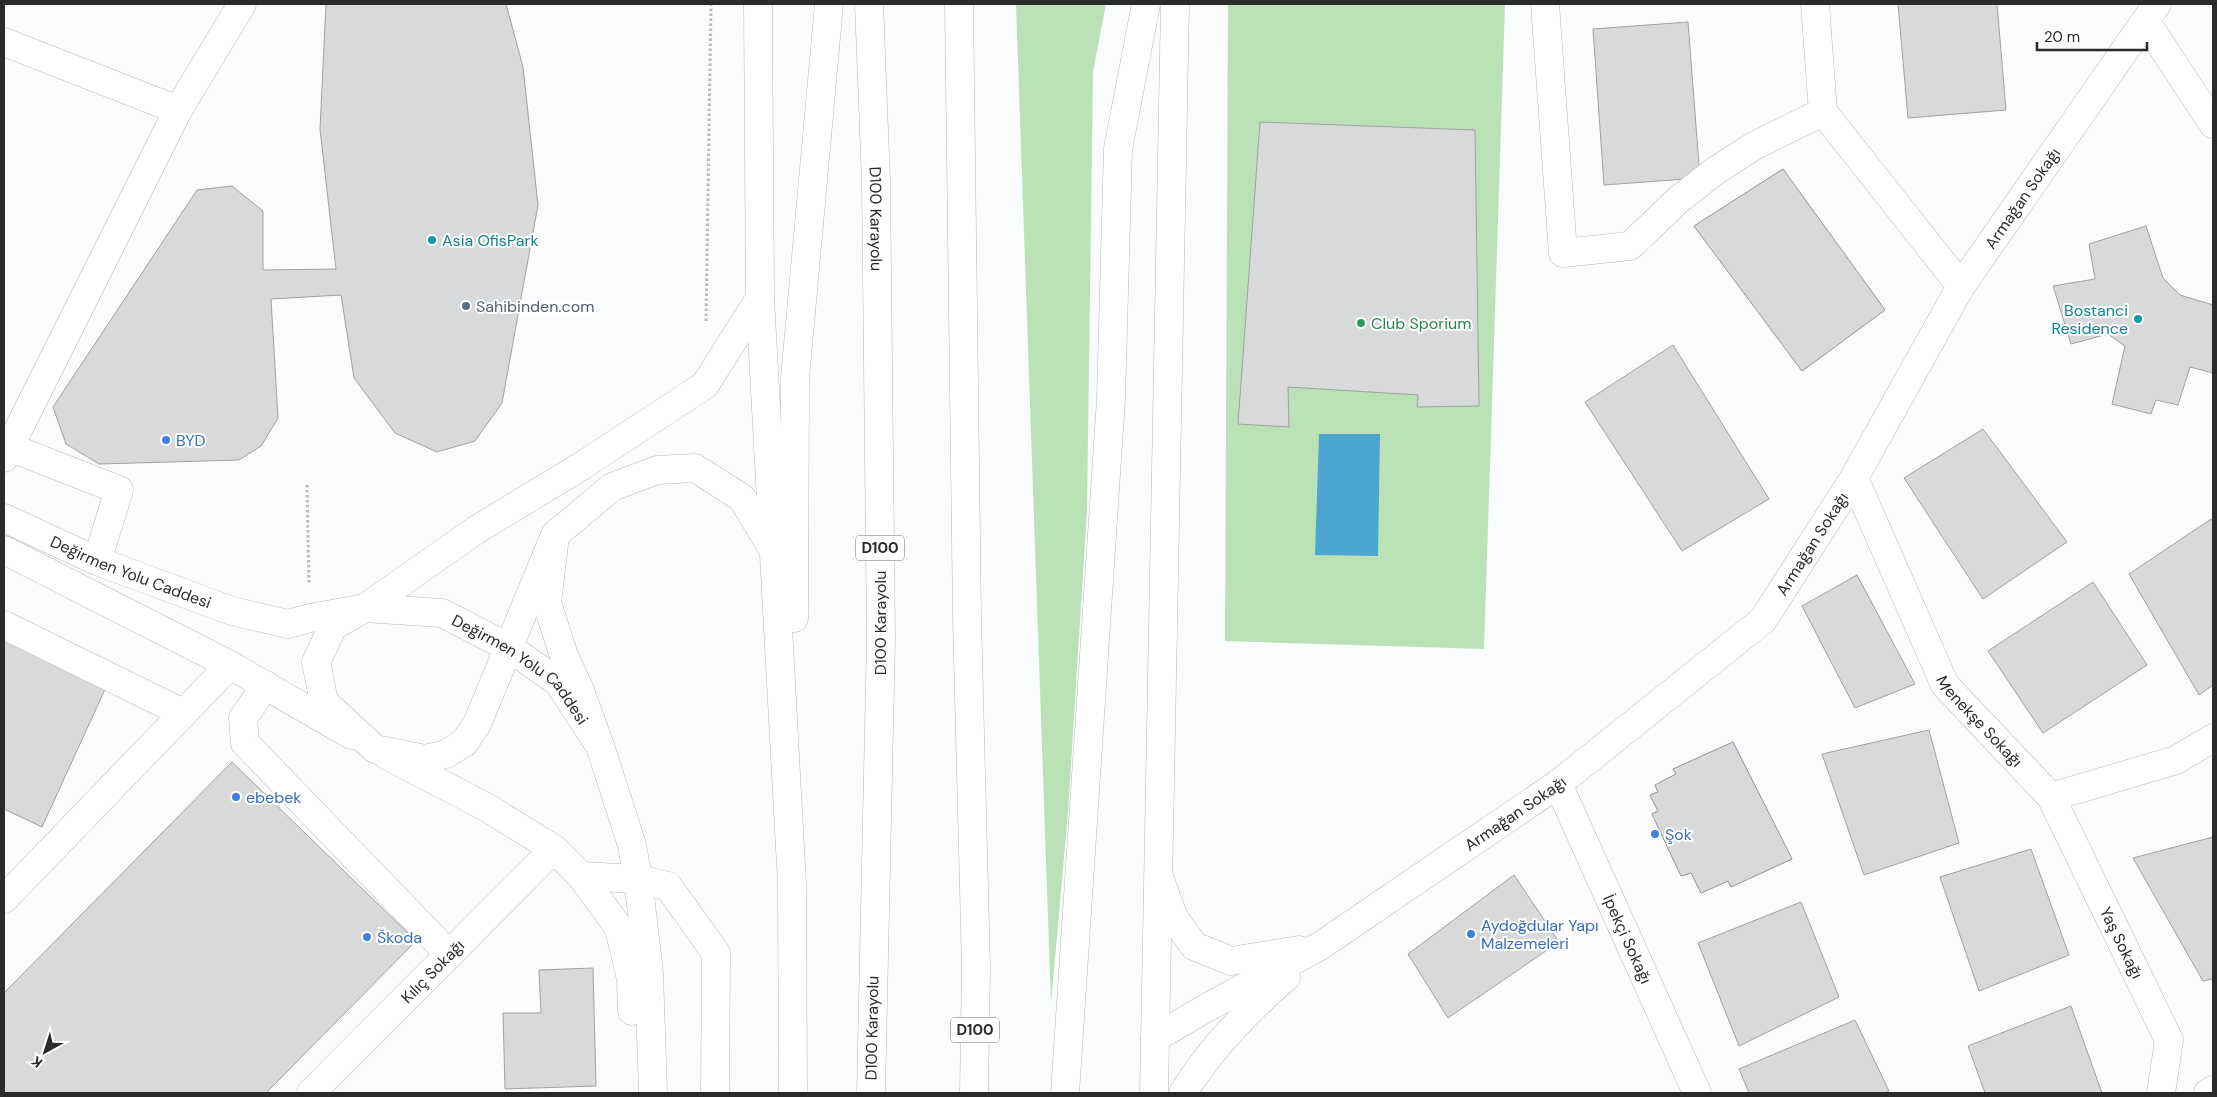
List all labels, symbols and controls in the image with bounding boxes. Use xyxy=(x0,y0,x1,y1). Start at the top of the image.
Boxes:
scale bar xyxy=(2037,20,2147,52)
text: 20 m xyxy=(2044,27,2080,47)
street label: Armağan Sokağı xyxy=(1980,143,2065,253)
street label: D100 Karayolu xyxy=(865,166,887,271)
place label: Asia OfisPark xyxy=(442,230,538,251)
marker: Asia OfisPark xyxy=(426,234,438,246)
place label: Sahibinden.com xyxy=(476,296,594,317)
marker: Sahibinden.com xyxy=(460,300,472,312)
place label: Bostanci Residence xyxy=(2051,300,2128,339)
place label: Club Sporium xyxy=(1371,313,1471,334)
marker: Bostanci Residence xyxy=(2132,313,2144,325)
marker: Club Sporium xyxy=(1355,317,1367,329)
place label: BYD xyxy=(176,430,205,451)
marker: BYD xyxy=(160,434,172,446)
street label: Armağan Sokağı xyxy=(1771,488,1853,599)
street label: Değirmen Yolu Caddesi xyxy=(47,530,214,613)
road number: D100 xyxy=(856,536,904,560)
street label: D100 Karayolu xyxy=(870,571,891,675)
street label: Değirmen Yolu Caddesi xyxy=(448,609,593,728)
street label: Menekşe Sokağı xyxy=(1932,672,2027,771)
street label: Armağan Sokağı xyxy=(1460,771,1570,855)
place label: ebebek xyxy=(246,787,301,808)
marker: ebebek xyxy=(230,791,242,803)
place label: Şok xyxy=(1665,824,1692,845)
marker: Şok xyxy=(1649,828,1661,840)
street label: İpekçi Sokağı xyxy=(1599,891,1657,987)
street label: Yaş Sokağı xyxy=(2095,903,2148,982)
place label: Aydoğdular Yapı Malzemeleri xyxy=(1481,915,1599,954)
place label: Škoda xyxy=(377,927,422,948)
marker: Aydoğdular Yapı Malzemeleri xyxy=(1465,928,1477,940)
marker: Škoda xyxy=(361,931,373,943)
street label: Kılıç Sokağı xyxy=(396,935,469,1007)
street label: D100 Karayolu xyxy=(861,976,883,1080)
road number: D100 xyxy=(951,1018,999,1042)
north arrow xyxy=(20,1027,70,1077)
text: K xyxy=(28,1052,46,1072)

